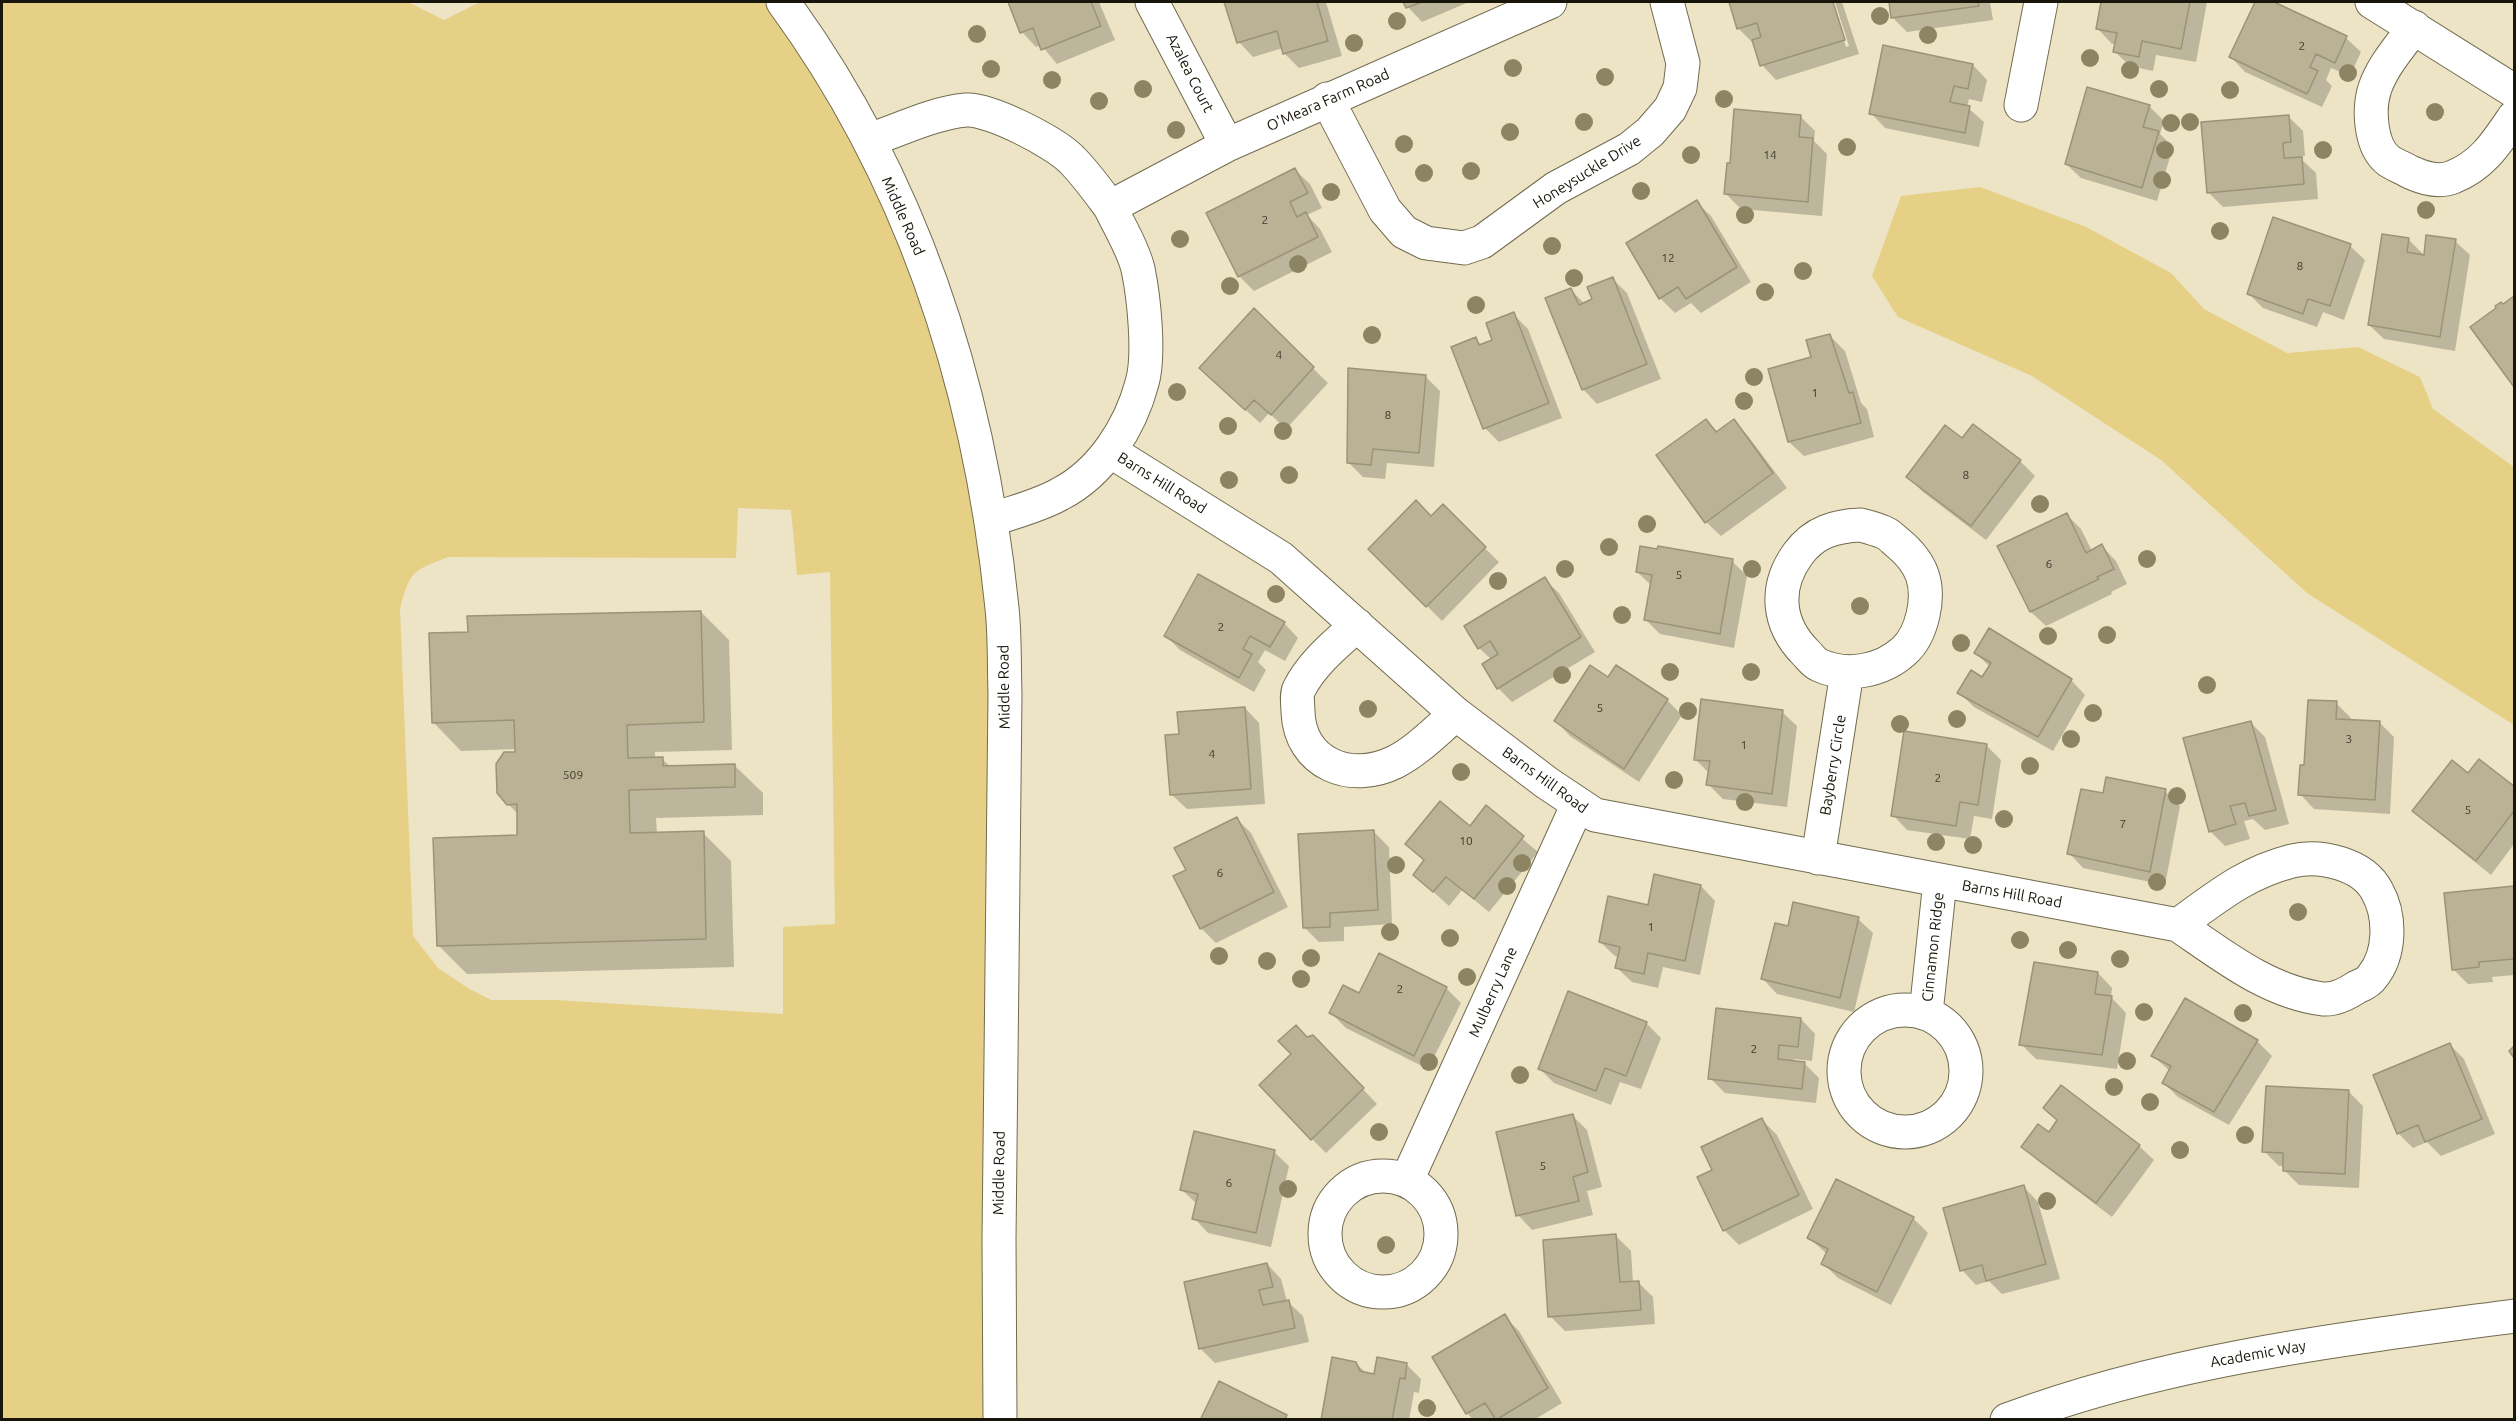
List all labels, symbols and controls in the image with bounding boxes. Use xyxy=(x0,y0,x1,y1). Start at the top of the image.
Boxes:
street label: Azalea Court xyxy=(1162,31,1218,115)
house number: 2 xyxy=(2299,39,2305,53)
street label: O'Meara Farm Road xyxy=(1264,65,1392,135)
street label: Honeysuckle Drive xyxy=(1530,132,1644,212)
house number: 14 xyxy=(1763,148,1777,162)
street label: Middle Road xyxy=(878,174,928,258)
house number: 2 xyxy=(1262,213,1268,227)
house number: 12 xyxy=(1661,251,1675,265)
house number: 8 xyxy=(2297,259,2303,273)
house number: 4 xyxy=(1276,348,1282,362)
house number: 1 xyxy=(1812,386,1818,400)
house number: 8 xyxy=(1385,408,1391,422)
street label: Barns Hill Road xyxy=(1114,449,1210,517)
house number: 8 xyxy=(1963,468,1969,482)
house number: 6 xyxy=(2046,557,2052,571)
house number: 5 xyxy=(1676,568,1682,582)
house number: 2 xyxy=(1218,620,1224,634)
street label: Middle Road xyxy=(994,645,1014,729)
house number: 5 xyxy=(1597,701,1603,715)
street label: Bayberry Circle xyxy=(1816,713,1850,817)
house number: 3 xyxy=(2346,732,2352,746)
house number: 1 xyxy=(1741,738,1747,752)
street label: Barns Hill Road xyxy=(1499,743,1591,817)
house number: 4 xyxy=(1209,747,1215,761)
house number: 509 xyxy=(563,768,583,782)
house number: 2 xyxy=(1935,771,1941,785)
house number: 5 xyxy=(2465,803,2471,817)
house number: 7 xyxy=(2120,817,2126,831)
house number: 10 xyxy=(1459,834,1473,848)
house number: 6 xyxy=(1217,866,1223,880)
street label: Barns Hill Road xyxy=(1961,876,2063,912)
street label: Cinnamon Ridge xyxy=(1918,891,1948,1003)
house number: 1 xyxy=(1648,920,1654,934)
street label: Mulberry Lane xyxy=(1465,944,1521,1040)
house number: 2 xyxy=(1397,982,1403,996)
house number: 2 xyxy=(1751,1042,1757,1056)
street label: Middle Road xyxy=(989,1131,1009,1215)
house number: 5 xyxy=(1540,1159,1546,1173)
house number: 6 xyxy=(1226,1176,1232,1190)
street label: Academic Way xyxy=(2209,1337,2307,1371)

